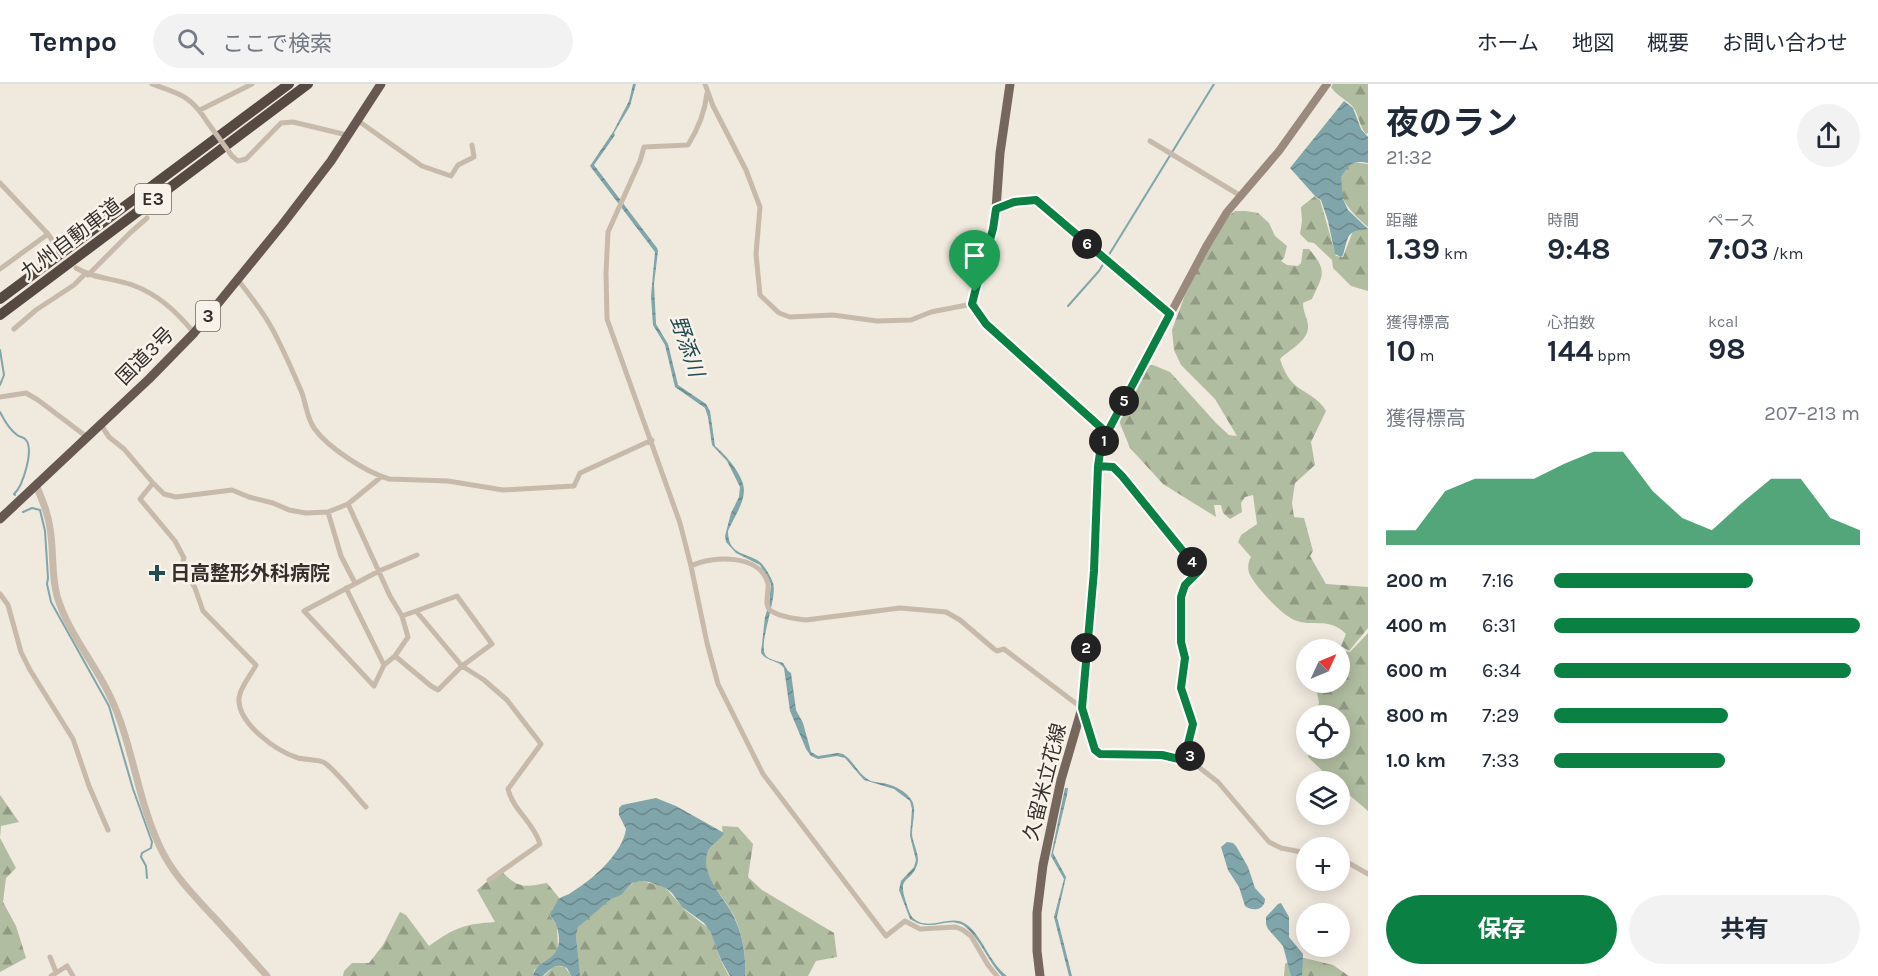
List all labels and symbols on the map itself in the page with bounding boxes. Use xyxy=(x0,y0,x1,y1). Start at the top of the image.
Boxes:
road number: E3 xyxy=(135,184,171,214)
street label: 九州自動車道 xyxy=(16,194,126,284)
pin: 6 xyxy=(1072,229,1102,259)
pin xyxy=(949,230,1000,292)
road number: 3 xyxy=(196,301,220,331)
water label: 野添川 xyxy=(665,312,709,382)
street label: 国道3号 xyxy=(111,322,179,390)
pin: 5 xyxy=(1109,386,1139,416)
pin: 1 xyxy=(1089,426,1119,456)
pin: 4 xyxy=(1177,547,1207,577)
place label: 日高整形外科病院 xyxy=(170,562,330,585)
marker: 日高整形外科病院 xyxy=(148,564,166,582)
pin: 2 xyxy=(1071,633,1101,663)
north arrow xyxy=(1296,639,1350,693)
street label: 久留米立花線 xyxy=(1019,721,1071,843)
pin: 3 xyxy=(1175,741,1205,771)

